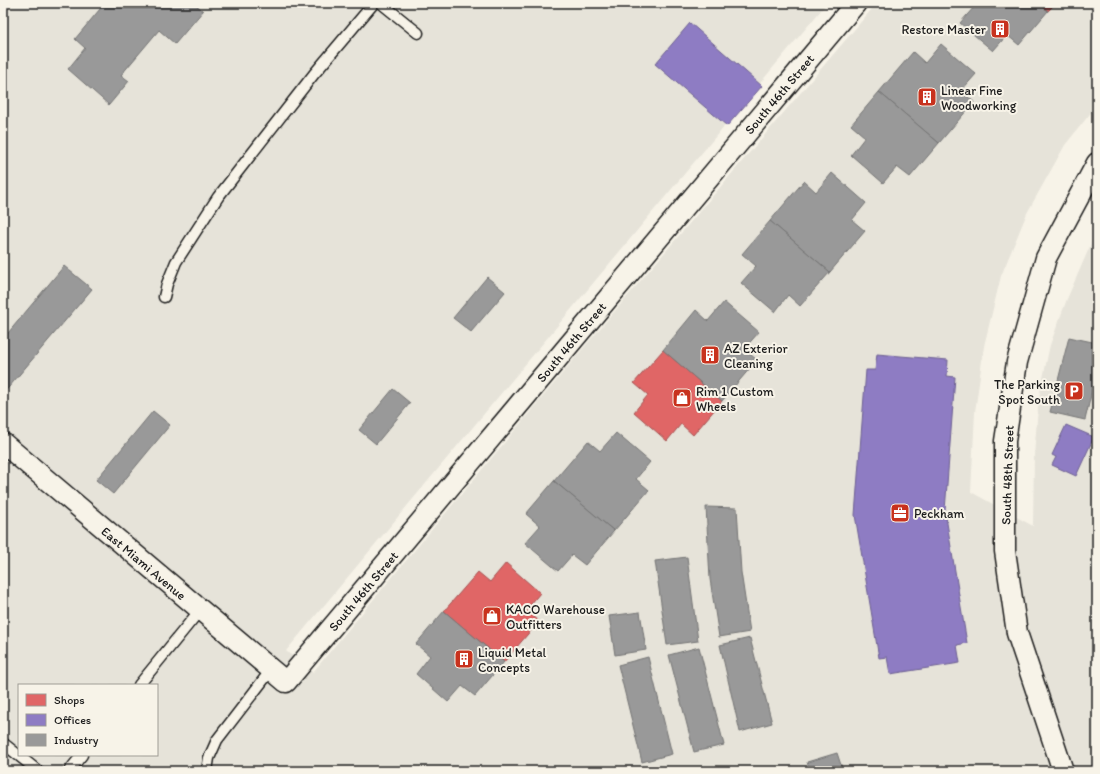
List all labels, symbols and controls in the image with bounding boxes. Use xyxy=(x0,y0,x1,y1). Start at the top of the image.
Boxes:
building icon: Restore Master xyxy=(989,18,1011,40)
place label: Restore Master xyxy=(901,22,987,37)
street label: South 46th Street xyxy=(742,51,817,137)
place label: Linear Fine Woodworking xyxy=(941,83,1017,113)
building icon: Linear Fine Woodworking xyxy=(916,86,938,108)
street label: South 46th Street xyxy=(534,299,609,385)
place label: AZ Exterior Cleaning xyxy=(724,341,789,371)
building icon: AZ Exterior Cleaning xyxy=(699,344,721,366)
place label: The Parking Spot South xyxy=(994,377,1060,407)
parking icon: The Parking Spot South xyxy=(1063,380,1085,402)
place label: Rim 1 Custom Wheels xyxy=(696,384,774,414)
shop icon: Rim 1 Custom Wheels xyxy=(671,387,693,409)
street label: South 48th Street xyxy=(998,425,1017,525)
office icon: Peckham xyxy=(889,502,911,524)
place label: Peckham xyxy=(914,506,964,521)
street label: East Miami Avenue xyxy=(98,524,189,603)
street label: South 46th Street xyxy=(326,548,401,634)
place label: KACO Warehouse Outfitters xyxy=(506,602,605,632)
shop icon: KACO Warehouse Outfitters xyxy=(481,605,503,627)
place label: Liquid Metal Concepts xyxy=(478,645,547,675)
building icon: Liquid Metal Concepts xyxy=(453,648,475,670)
legend xyxy=(18,684,158,756)
text: Shops xyxy=(54,693,85,707)
text: Offices xyxy=(54,713,91,727)
text: Industry xyxy=(54,733,99,747)

